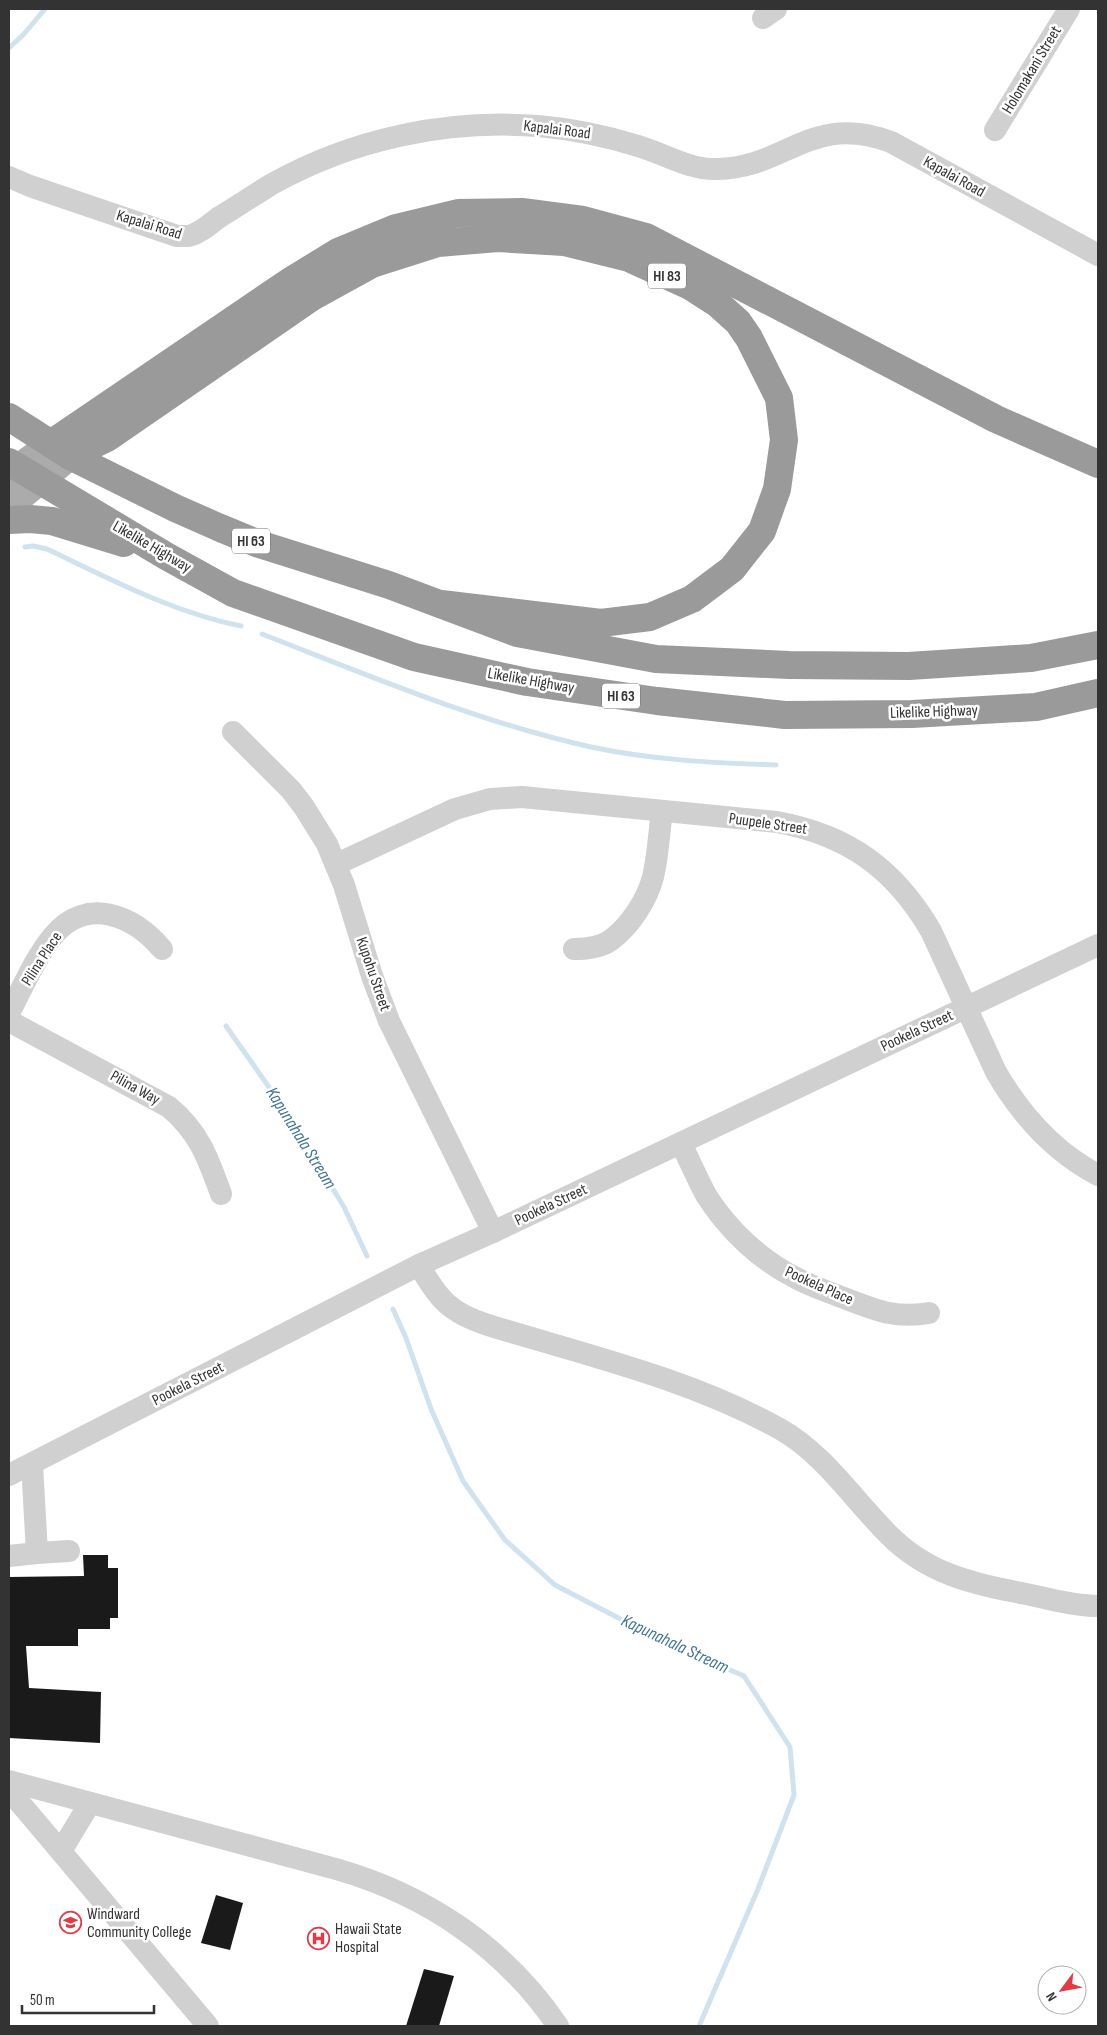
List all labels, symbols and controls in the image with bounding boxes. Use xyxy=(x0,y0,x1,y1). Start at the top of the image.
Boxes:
street label: Holomakani Street xyxy=(998,22,1066,117)
street label: Kapalai Road xyxy=(522,116,592,144)
street label: Kapalai Road xyxy=(920,152,988,202)
street label: Kapalai Road xyxy=(114,206,184,244)
road number: HI 83 xyxy=(648,264,686,288)
street label: Likelike Highway xyxy=(109,517,195,577)
road number: HI 63 xyxy=(232,528,270,554)
street label: Likelike Highway xyxy=(486,664,576,698)
road number: HI 63 xyxy=(602,684,640,708)
street label: Likelike Highway xyxy=(890,701,978,723)
street label: Puupele Street xyxy=(728,809,809,839)
street label: Pilina Place xyxy=(18,929,66,989)
street label: Kupohu Street xyxy=(352,935,395,1014)
street label: Pookela Street xyxy=(878,1006,956,1056)
street label: Pilina Way xyxy=(107,1067,163,1109)
water label: Kapunahala Stream xyxy=(261,1083,341,1193)
street label: Pookela Street xyxy=(512,1180,590,1230)
street label: Pookela Place xyxy=(782,1263,856,1309)
street label: Pookela Street xyxy=(149,1358,227,1410)
water label: Kapunahala Stream xyxy=(618,1610,732,1678)
place label: Windward Community College xyxy=(87,1905,191,1942)
school or university icon: Windward Community College xyxy=(59,1911,83,1935)
place label: Hawaii State Hospital xyxy=(335,1920,402,1957)
hospital icon: Hawaii State Hospital xyxy=(307,1926,331,1950)
north arrow xyxy=(1037,1965,1087,2015)
scale bar xyxy=(22,1982,155,2014)
text: N xyxy=(1042,1989,1061,2004)
text: 50 m xyxy=(30,1991,55,2010)

